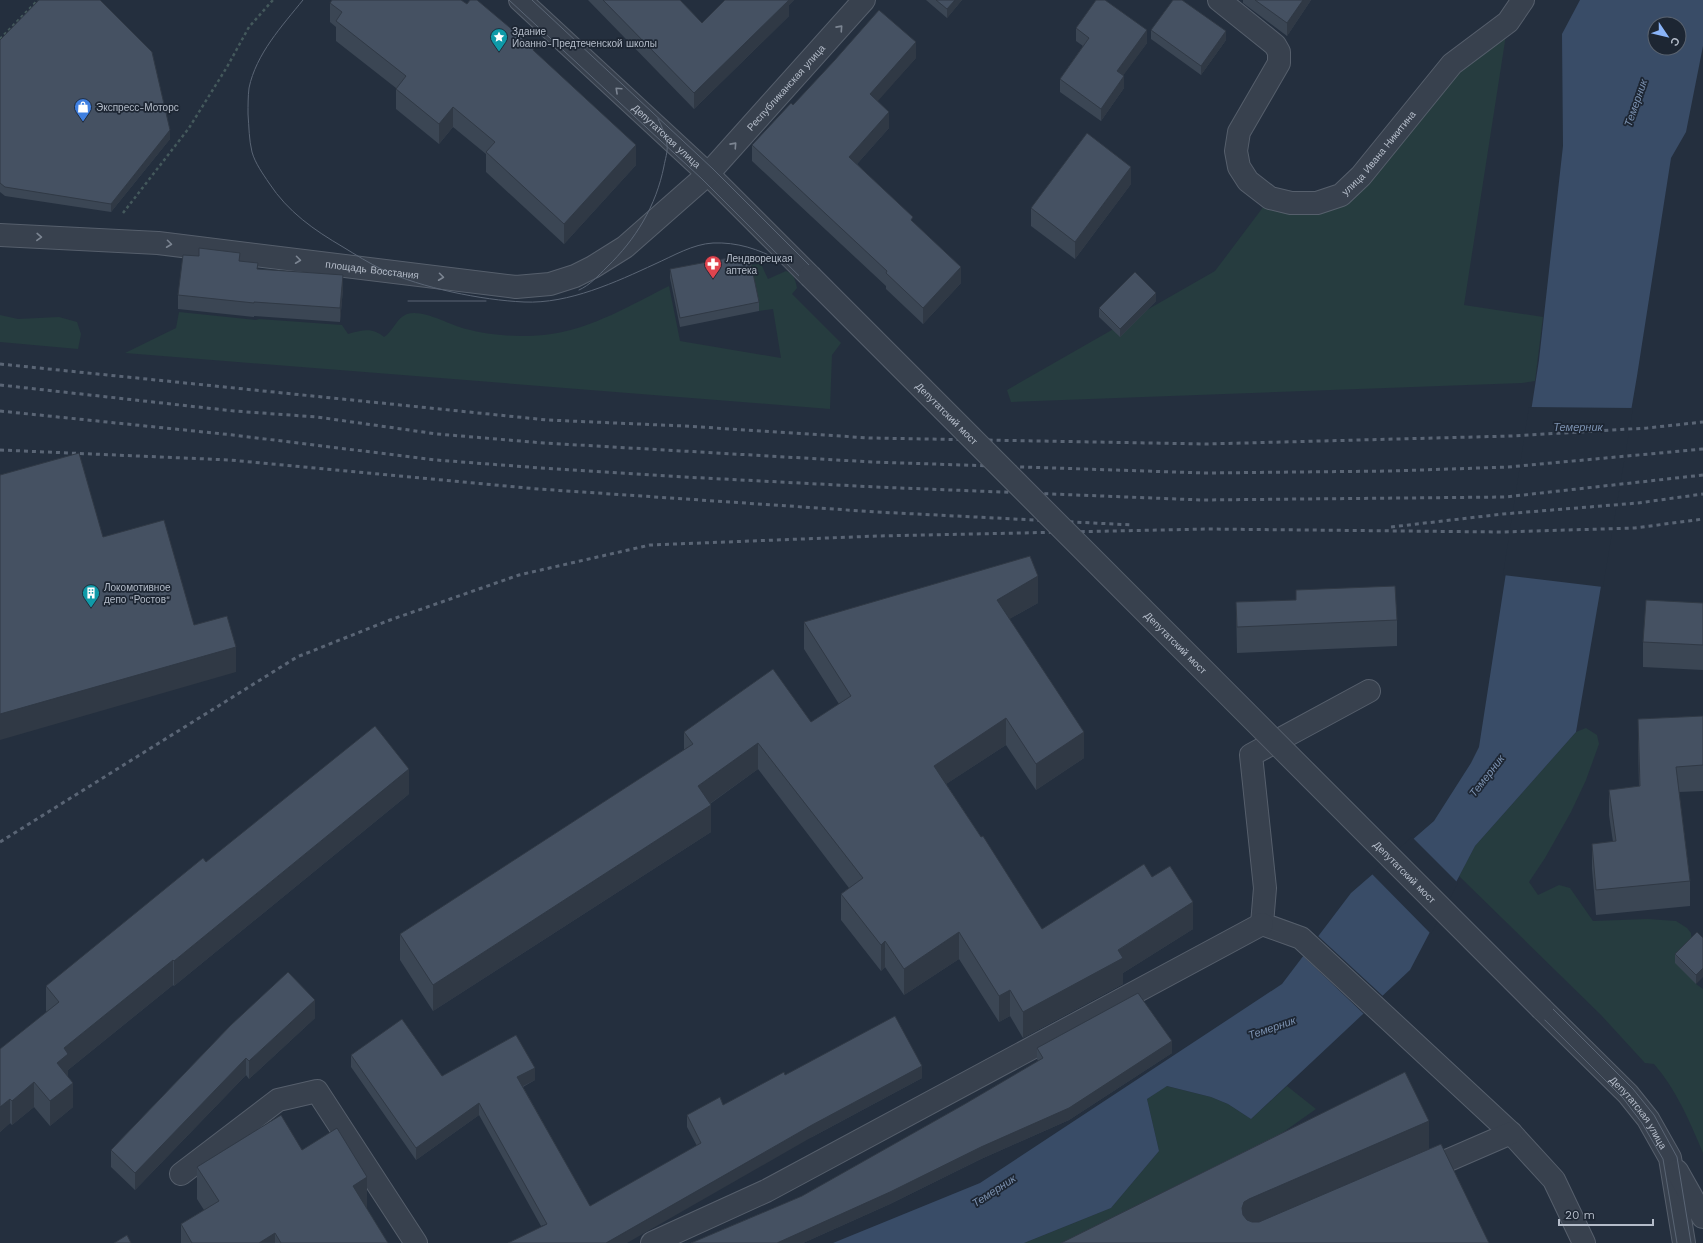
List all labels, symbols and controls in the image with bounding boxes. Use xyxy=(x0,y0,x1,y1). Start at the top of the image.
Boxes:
north arrow xyxy=(1647,16,1687,56)
one-way arrow xyxy=(835,25,843,33)
place label: Здание Иоанно-Предтеченской школы xyxy=(512,26,657,49)
place icon: Здание Иоанно-Предтеченской школы xyxy=(489,27,509,52)
text: С xyxy=(1667,34,1682,48)
street label: Республиканская улица xyxy=(744,42,827,132)
water label: Темерник xyxy=(1622,77,1650,129)
one-way arrow xyxy=(615,87,623,95)
shop icon: Экспресс-Моторс xyxy=(73,97,93,122)
place label: Экспресс-Моторс xyxy=(96,102,179,113)
street label: Депутатская улица xyxy=(631,102,703,170)
street label: улица Ивана Никитина xyxy=(1339,108,1418,197)
one-way arrow xyxy=(729,143,736,150)
one-way arrow xyxy=(36,233,42,241)
one-way arrow xyxy=(166,240,172,249)
place label: Лендворецкая аптека xyxy=(726,253,793,276)
pharmacy icon: Лендворецкая аптека xyxy=(703,254,723,279)
one-way arrow xyxy=(295,255,301,264)
street label: площадь Восстания xyxy=(325,258,420,281)
one-way arrow xyxy=(438,272,444,281)
street label: Депутатский мост xyxy=(914,380,981,447)
water label: Темерник xyxy=(1553,421,1604,434)
place label: Локомотивное депо "Ростов" xyxy=(104,582,171,605)
building icon: Локомотивное депо "Ростов" xyxy=(81,583,101,608)
street label: Депутатский мост xyxy=(1143,609,1210,676)
water label: Темерник xyxy=(1467,752,1508,800)
street label: Депутатский мост xyxy=(1372,839,1439,905)
water label: Темерник xyxy=(1246,1014,1298,1042)
street label: Депутатская улица xyxy=(1608,1074,1669,1151)
water label: Темерник xyxy=(970,1172,1019,1210)
scale bar xyxy=(1559,1201,1653,1227)
text: 20 m xyxy=(1565,1208,1595,1222)

